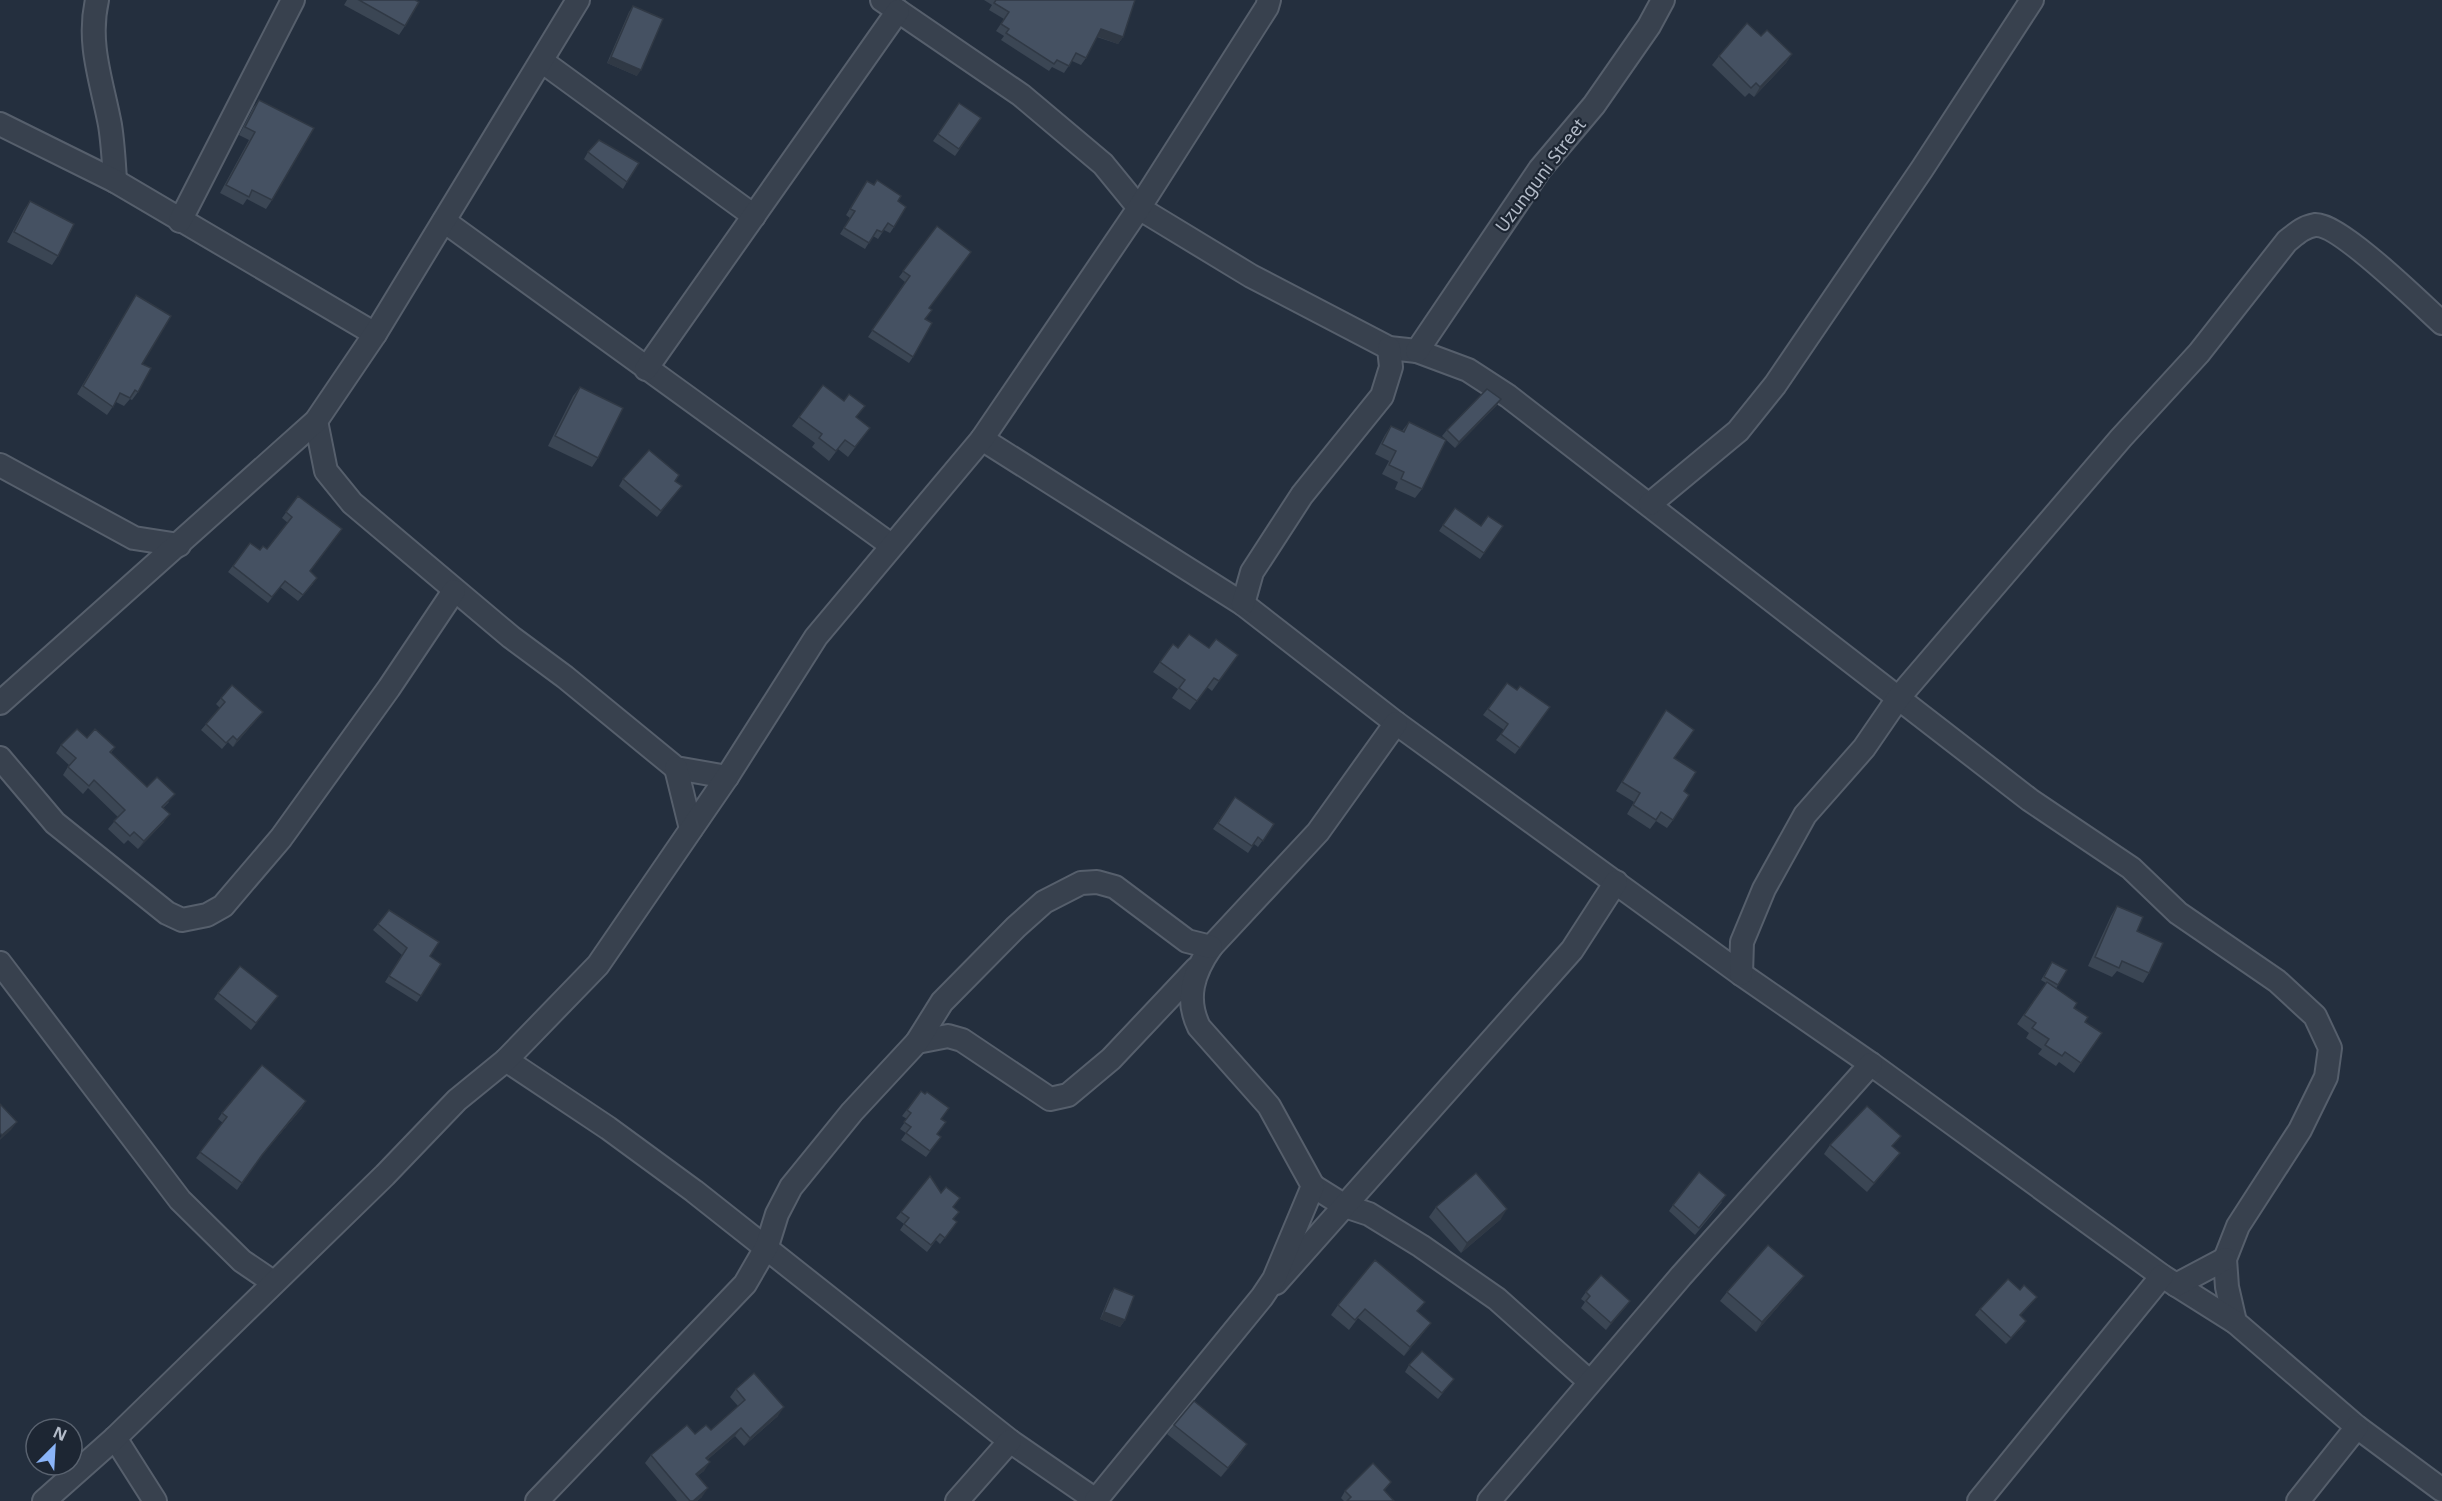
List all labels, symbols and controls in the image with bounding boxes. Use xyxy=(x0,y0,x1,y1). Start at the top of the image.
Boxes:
street label: Uzunguni Street xyxy=(1489,113,1591,237)
north arrow xyxy=(24,1417,84,1477)
text: N xyxy=(50,1421,71,1446)

